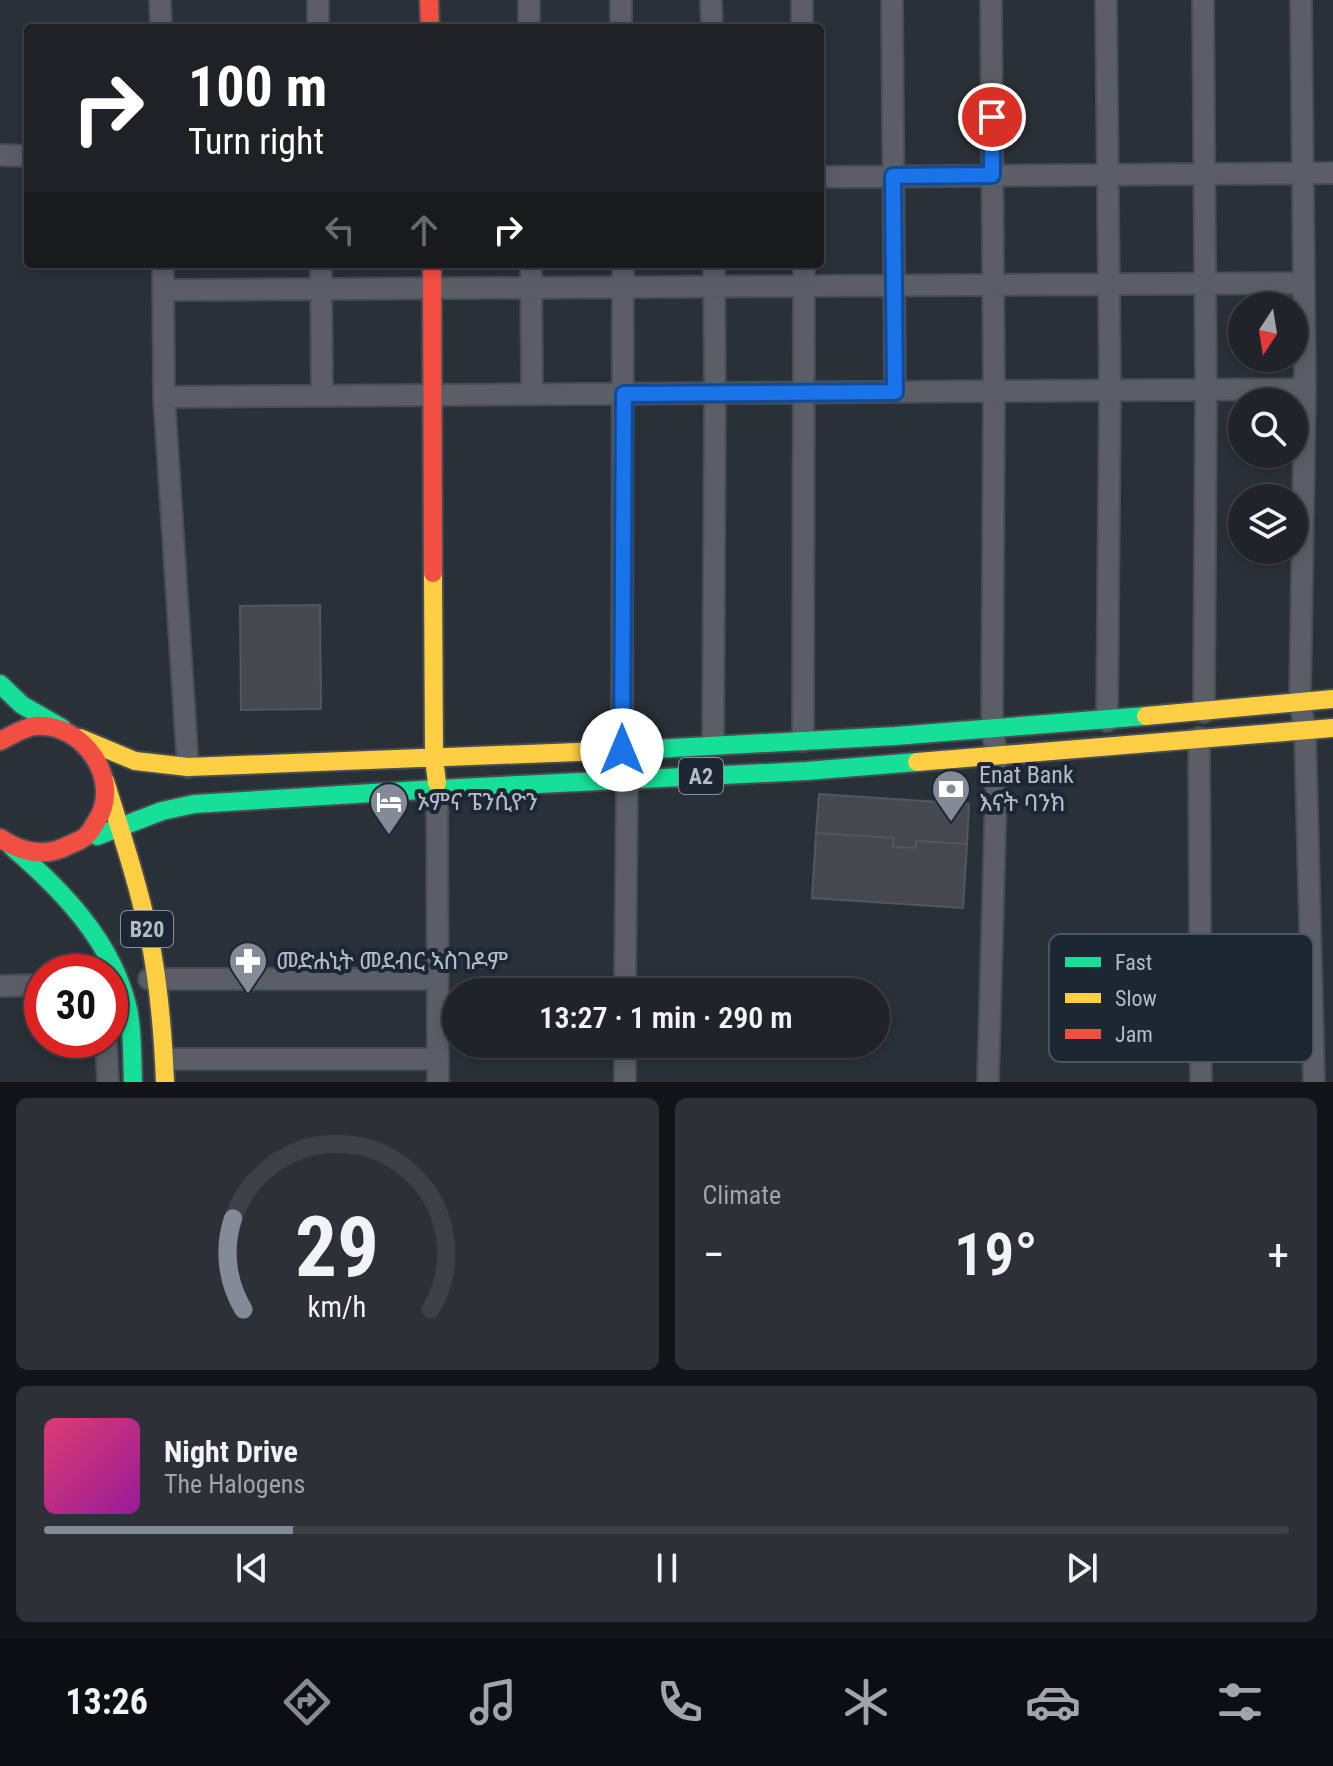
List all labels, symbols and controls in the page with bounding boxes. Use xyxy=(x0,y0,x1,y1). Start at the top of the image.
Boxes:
text: 100 m xyxy=(188,54,327,120)
icon: right xyxy=(56,56,160,160)
pin xyxy=(958,83,1026,151)
icon: arrive xyxy=(970,95,1014,139)
text: Turn right xyxy=(188,121,324,163)
icon: left xyxy=(318,208,362,252)
icon: ahead xyxy=(402,208,446,252)
icon: right xyxy=(486,208,530,252)
north arrow xyxy=(1228,292,1308,372)
map controls xyxy=(1228,292,1308,564)
button: search xyxy=(1228,388,1308,468)
button: layers xyxy=(1228,484,1308,564)
position arrow xyxy=(580,708,664,792)
road number: A2 xyxy=(679,758,723,794)
place label: Enat Bank እናት ባንክ xyxy=(979,761,1074,817)
bank icon: Enat Bank እናት ባንክ xyxy=(930,768,972,823)
hotel icon: ኦምና ፔንሲዮን xyxy=(368,781,410,836)
place label: ኦምና ፔንሲዮን xyxy=(417,788,538,816)
road number: B20 xyxy=(121,911,173,947)
legend xyxy=(1049,934,1313,1062)
pharmacy icon: መድሐኒት መደብር ኣስገዶም xyxy=(227,940,269,995)
place label: መድሐኒት መደብር ኣስገዶም xyxy=(276,947,508,975)
text: Fast xyxy=(1115,950,1152,975)
speed limit sign: 30 xyxy=(24,954,128,1058)
text: Slow xyxy=(1115,986,1157,1011)
text: 13:27 · 1 min · 290 m xyxy=(539,1000,793,1035)
text: Jam xyxy=(1115,1022,1153,1047)
text: Climate xyxy=(703,1180,781,1210)
text: 29 xyxy=(295,1199,379,1296)
text: 19° xyxy=(954,1219,1038,1290)
text: − xyxy=(703,1229,725,1281)
text: + xyxy=(1267,1229,1289,1281)
text: km/h xyxy=(308,1290,367,1324)
text: Night Drive xyxy=(164,1434,298,1469)
text: The Halogens xyxy=(164,1469,305,1499)
icon: previous xyxy=(230,1546,274,1590)
icon: pause xyxy=(645,1546,689,1590)
icon: next xyxy=(1060,1546,1104,1590)
icon: directions xyxy=(279,1674,335,1730)
icon: music xyxy=(465,1674,521,1730)
icon: phone xyxy=(652,1674,708,1730)
icon: climate xyxy=(838,1674,894,1730)
icon: car xyxy=(1025,1674,1081,1730)
icon: filters xyxy=(1212,1674,1268,1730)
text: 13:26 xyxy=(65,1681,148,1723)

